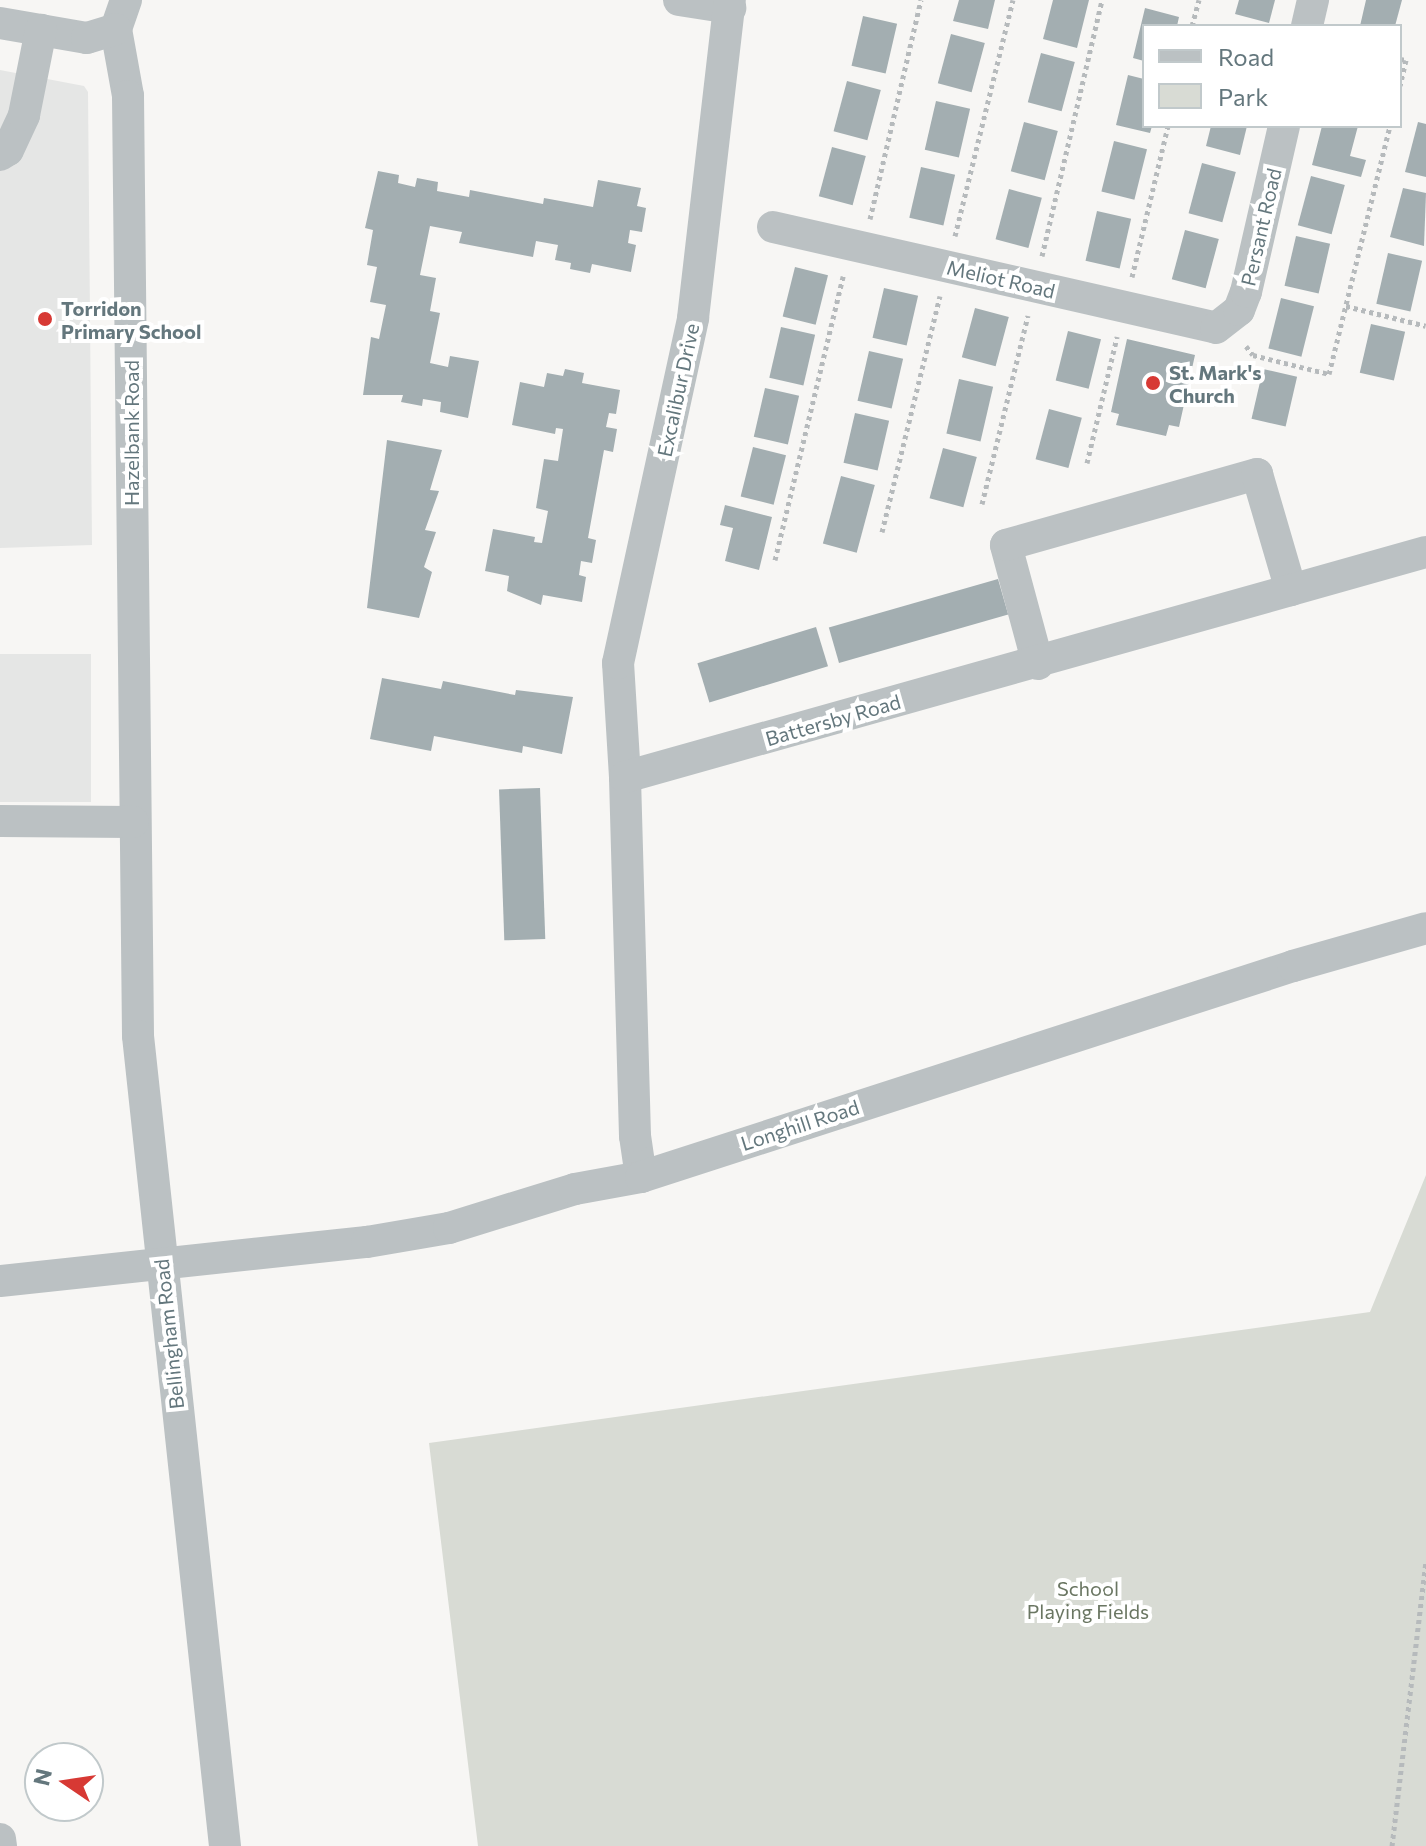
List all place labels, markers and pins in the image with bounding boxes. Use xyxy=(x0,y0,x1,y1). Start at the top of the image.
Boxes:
place label: Torridon Primary School xyxy=(61,296,201,343)
marker: Torridon Primary School xyxy=(36,310,54,328)
place label: St. Mark's Church xyxy=(1169,360,1262,407)
marker: St. Mark's Church xyxy=(1144,374,1162,392)

